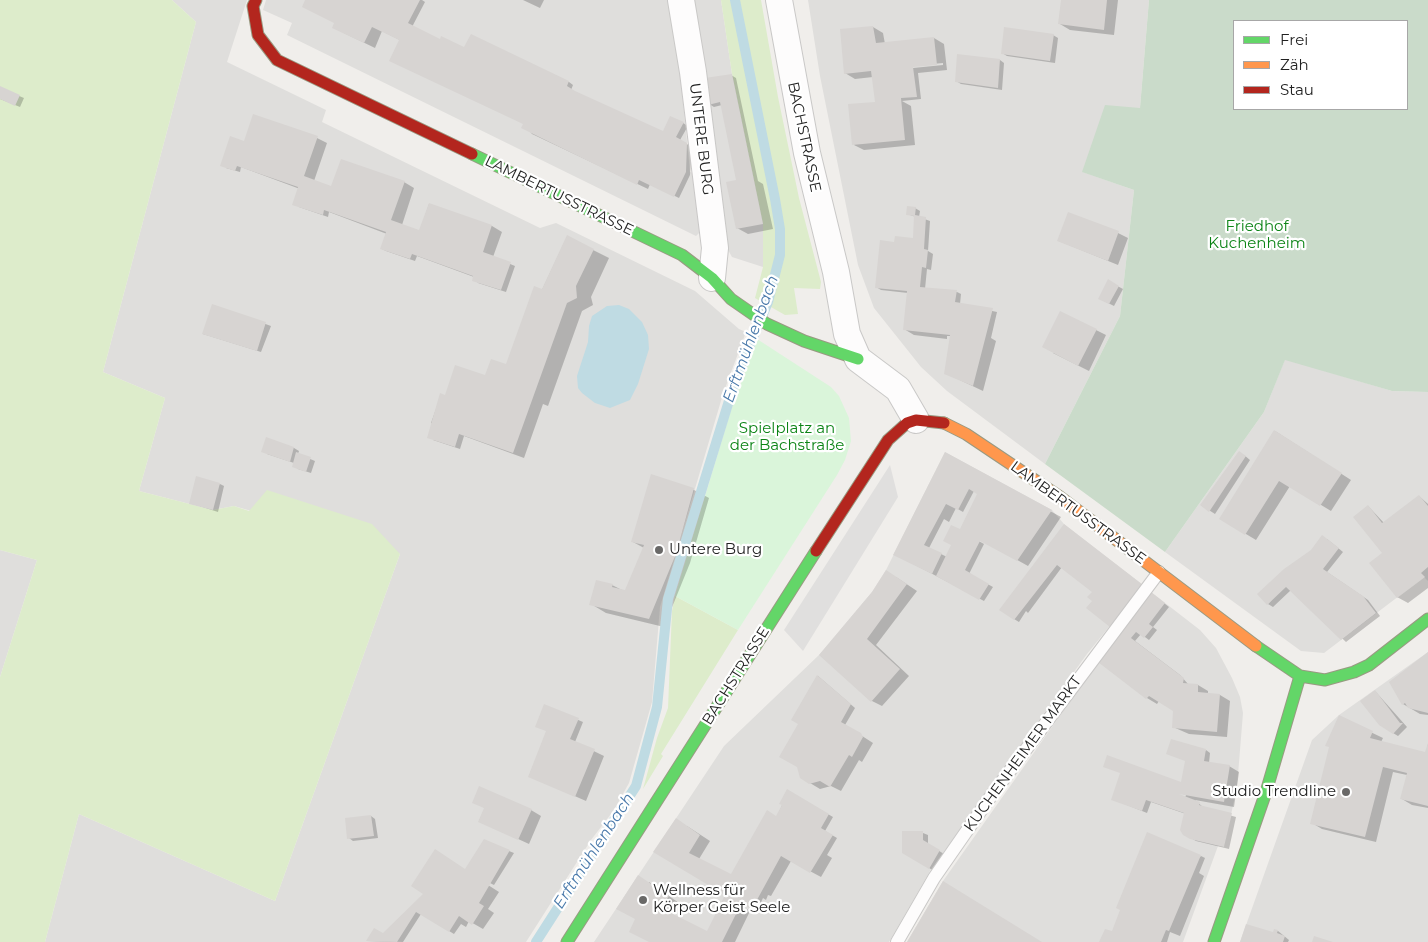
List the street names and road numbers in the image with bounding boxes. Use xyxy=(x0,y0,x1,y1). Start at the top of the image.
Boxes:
street label: BACHSTRASSE xyxy=(784,80,824,194)
street label: UNTERE BURG xyxy=(685,82,717,196)
street label: LAMBERTUSSTRASSE xyxy=(482,152,636,240)
street label: LAMBERTUSSTRASSE xyxy=(1007,458,1149,568)
street label: BACHSTRASSE xyxy=(699,624,773,728)
street label: KUCHENHEIMER MARKT xyxy=(960,673,1086,835)

